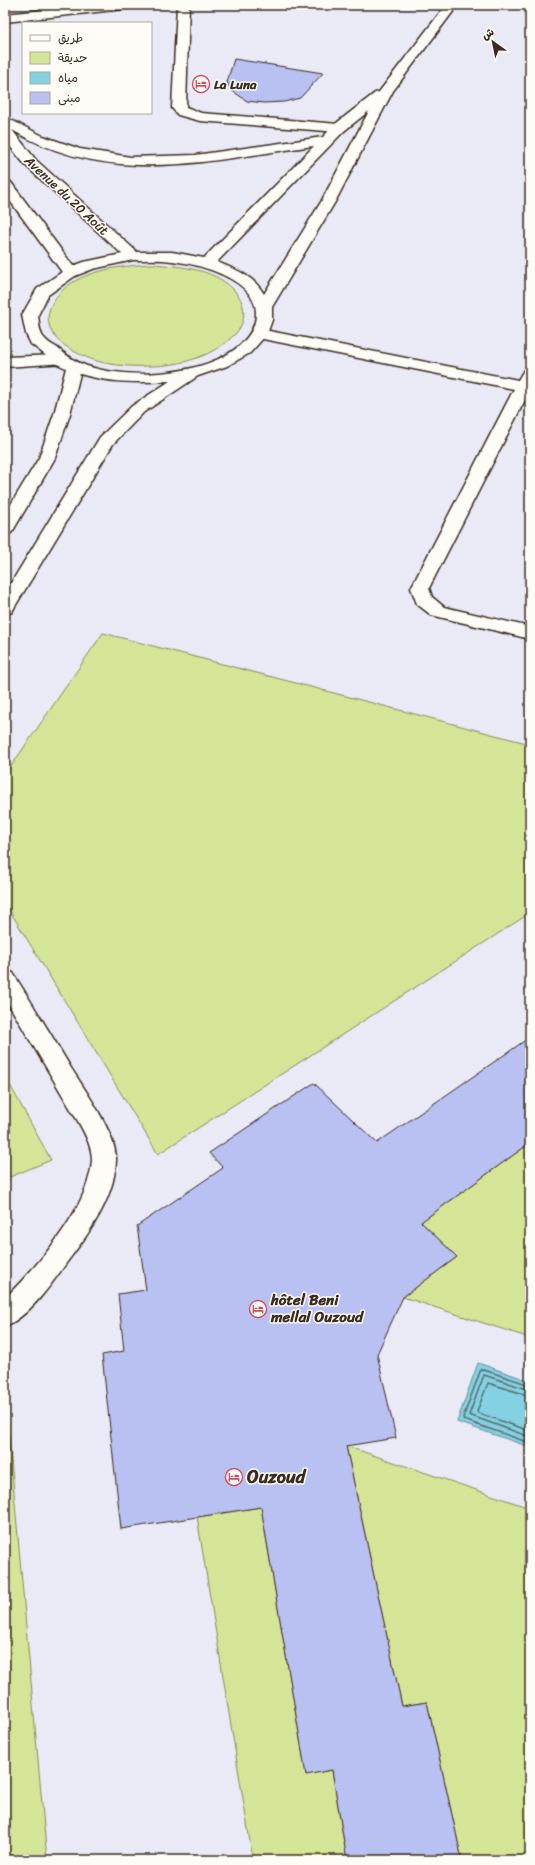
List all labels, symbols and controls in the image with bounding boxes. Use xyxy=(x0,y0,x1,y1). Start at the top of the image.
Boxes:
legend xyxy=(22,22,152,114)
north arrow xyxy=(473,22,513,62)
text: ش xyxy=(478,23,498,45)
text: طريق xyxy=(58,27,83,49)
text: حديقة xyxy=(58,47,87,69)
text: مياه xyxy=(58,67,78,89)
place label: La Luna xyxy=(214,73,257,96)
hotel icon: La Luna xyxy=(191,74,211,94)
text: مبنى xyxy=(58,87,81,109)
street label: Avenue du 20 Août xyxy=(18,149,115,241)
place label: hôtel Beni mellal Ouzoud xyxy=(270,1287,365,1330)
hotel icon: hôtel Beni mellal Ouzoud xyxy=(248,1299,268,1319)
place label: Ouzoud xyxy=(247,1461,307,1493)
hotel icon: Ouzoud xyxy=(224,1467,244,1487)

